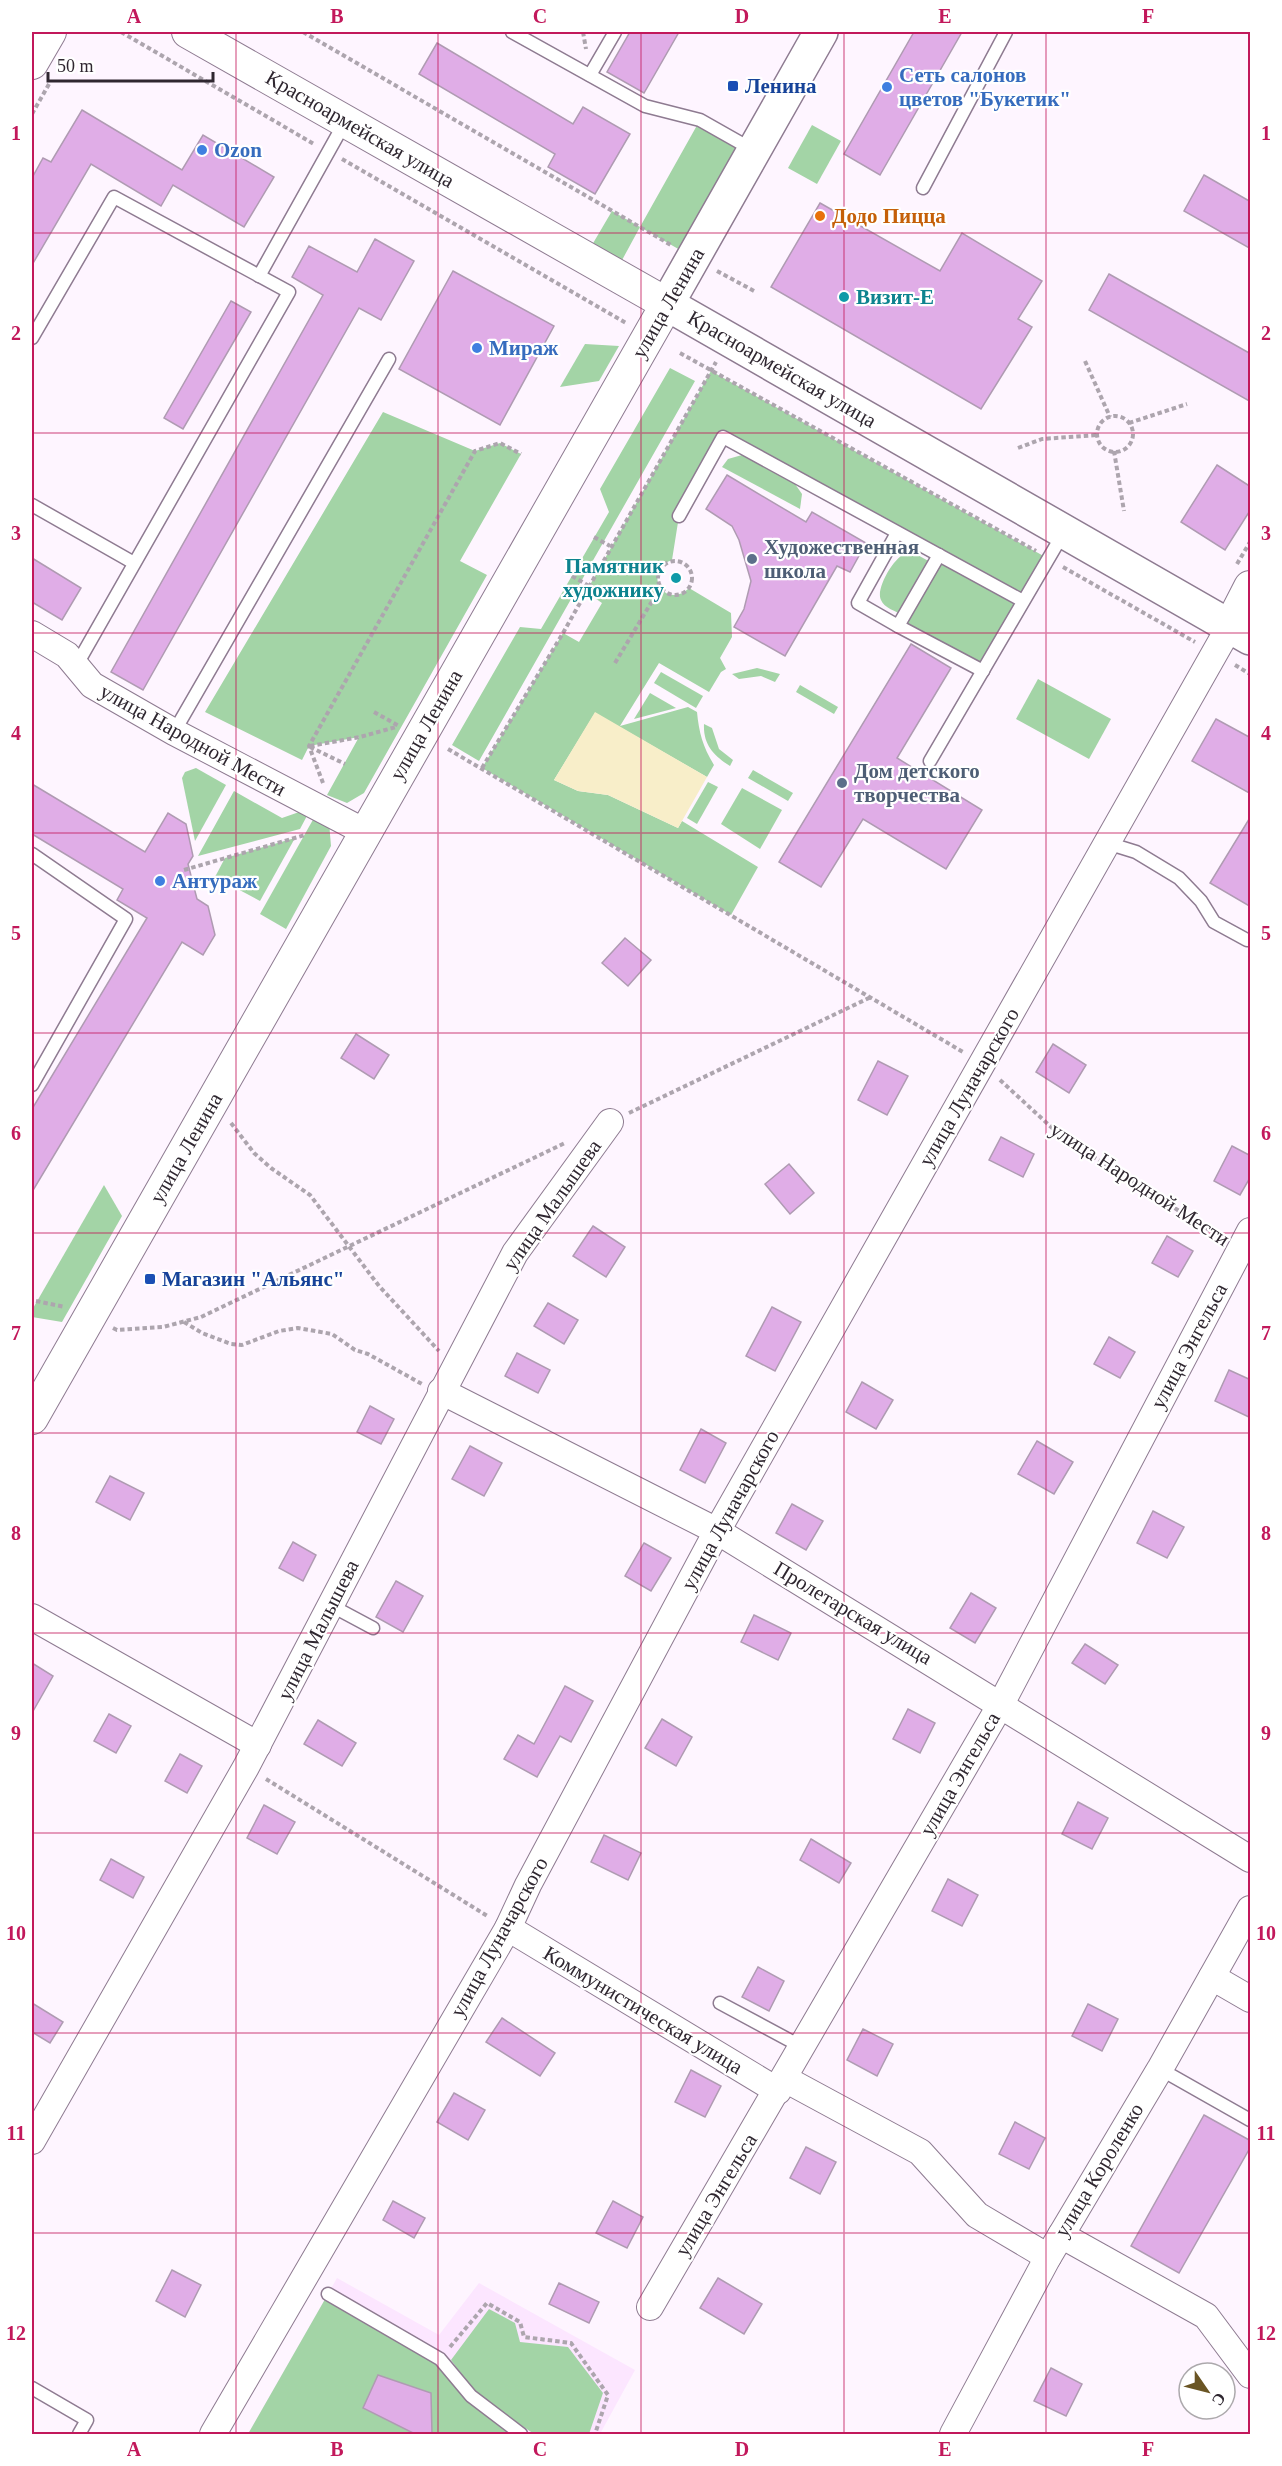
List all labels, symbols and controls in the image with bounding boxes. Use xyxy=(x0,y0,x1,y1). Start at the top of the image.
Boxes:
text: A xyxy=(127,5,142,27)
text: B xyxy=(330,5,344,27)
text: C xyxy=(533,5,547,27)
text: D xyxy=(735,5,749,27)
text: E xyxy=(938,5,952,27)
text: F xyxy=(1142,5,1154,27)
scale bar xyxy=(48,45,213,83)
text: 50 m xyxy=(57,56,94,76)
place label: Сеть салонов цветов "Букетик" xyxy=(899,63,1071,111)
street label: Красноармейская улица xyxy=(262,65,459,193)
place label: Ленина xyxy=(745,74,817,98)
marker: Ленина xyxy=(726,79,740,93)
marker: Сеть салонов цветов "Букетик" xyxy=(880,80,894,94)
text: 1 xyxy=(11,122,21,144)
text: 1 xyxy=(1261,122,1271,144)
place label: Ozon xyxy=(214,138,262,162)
marker: Ozon xyxy=(195,143,209,157)
place label: Додо Пицца xyxy=(832,204,946,228)
marker: Додо Пицца xyxy=(813,209,827,223)
street label: улица Ленина xyxy=(627,243,710,363)
place label: Визит-Е xyxy=(856,285,934,309)
marker: Визит-Е xyxy=(837,290,851,304)
street label: Красноармейская улица xyxy=(684,305,881,433)
text: 2 xyxy=(11,322,21,344)
text: 2 xyxy=(1261,322,1271,344)
place label: Мираж xyxy=(489,336,559,360)
marker: Мираж xyxy=(470,341,484,355)
text: 3 xyxy=(11,522,21,544)
text: 3 xyxy=(1261,522,1271,544)
place label: Художественная школа xyxy=(764,535,919,583)
marker: Художественная школа xyxy=(745,552,759,566)
place label: Памятник художнику xyxy=(563,554,665,602)
marker: Памятник художнику xyxy=(669,571,683,585)
street label: улица Ленина xyxy=(385,665,468,785)
street label: улица Народной Мести xyxy=(96,679,290,801)
text: 4 xyxy=(11,722,21,744)
text: 4 xyxy=(1261,722,1271,744)
place label: Дом детского творчества xyxy=(854,759,980,807)
marker: Дом детского творчества xyxy=(835,776,849,790)
place label: Антураж xyxy=(172,869,258,893)
marker: Антураж xyxy=(153,874,167,888)
text: 5 xyxy=(11,922,21,944)
text: 5 xyxy=(1261,922,1271,944)
street label: улица Луначарского xyxy=(914,1003,1024,1171)
street label: улица Ленина xyxy=(145,1088,228,1208)
street label: улица Народной Мести xyxy=(1046,1117,1234,1251)
text: 6 xyxy=(11,1122,21,1144)
text: 6 xyxy=(1261,1122,1271,1144)
street label: улица Малышева xyxy=(498,1134,606,1275)
place label: Магазин "Альянс" xyxy=(162,1267,344,1291)
marker: Магазин "Альянс" xyxy=(143,1272,157,1286)
street label: улица Энгельса xyxy=(1146,1278,1232,1413)
text: 7 xyxy=(11,1322,21,1344)
text: 7 xyxy=(1261,1322,1271,1344)
street label: улица Луначарского xyxy=(676,1426,784,1594)
text: 8 xyxy=(11,1522,21,1544)
text: 8 xyxy=(1261,1522,1271,1544)
street label: улица Малышева xyxy=(272,1555,364,1704)
street label: Пролетарская улица xyxy=(770,1556,937,1670)
street label: улица Энгельса xyxy=(915,1707,1005,1840)
text: 9 xyxy=(11,1722,21,1744)
text: 9 xyxy=(1261,1722,1271,1744)
street label: улица Луначарского xyxy=(445,1853,553,2021)
text: 10 xyxy=(6,1922,26,1944)
text: 10 xyxy=(1256,1922,1276,1944)
street label: Коммунистическая улица xyxy=(539,1941,747,2079)
street label: улица Короленко xyxy=(1050,2099,1148,2241)
text: 11 xyxy=(7,2122,25,2144)
text: 11 xyxy=(1257,2122,1275,2144)
street label: улица Энгельса xyxy=(670,2129,762,2261)
text: 12 xyxy=(6,2322,26,2344)
text: 12 xyxy=(1256,2322,1276,2344)
north arrow xyxy=(1177,2361,1237,2421)
text: С xyxy=(1209,2390,1229,2409)
text: A xyxy=(127,2438,142,2460)
text: B xyxy=(330,2438,344,2460)
text: C xyxy=(533,2438,547,2460)
text: D xyxy=(735,2438,749,2460)
text: E xyxy=(938,2438,952,2460)
text: F xyxy=(1142,2438,1154,2460)

